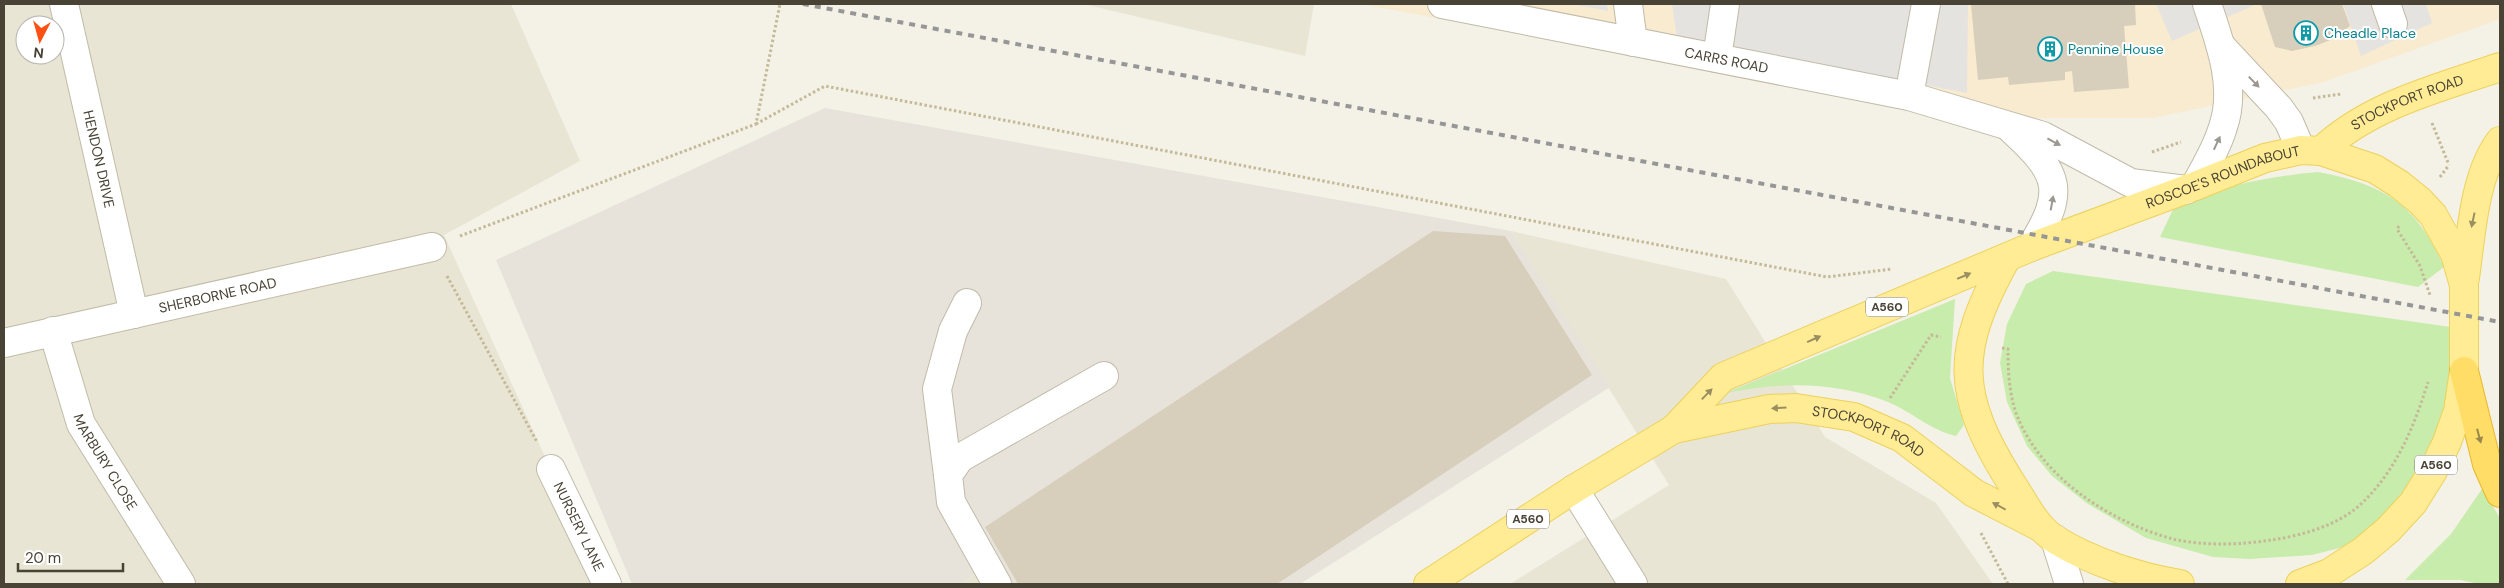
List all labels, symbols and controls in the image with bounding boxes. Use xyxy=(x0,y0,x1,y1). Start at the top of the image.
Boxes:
north arrow xyxy=(15,15,65,65)
building icon: Cheadle Place xyxy=(2293,20,2319,46)
place label: Cheadle Place xyxy=(2324,24,2416,42)
building icon: Pennine House xyxy=(2037,36,2063,62)
place label: Pennine House xyxy=(2068,40,2164,58)
text: N xyxy=(33,43,45,62)
street label: CARRS ROAD xyxy=(1683,43,1770,77)
street label: STOCKPORT ROAD xyxy=(2347,71,2466,134)
one-way arrow xyxy=(2248,75,2260,87)
street label: HENDON DRIVE xyxy=(79,109,119,210)
one-way arrow xyxy=(2213,136,2221,150)
one-way arrow xyxy=(2047,138,2062,146)
street label: ROSCOE'S ROUNDABOUT xyxy=(2143,141,2302,213)
one-way arrow xyxy=(2048,195,2056,211)
one-way arrow xyxy=(2469,213,2477,229)
one-way arrow xyxy=(1957,272,1972,280)
street label: SHERBORNE ROAD xyxy=(157,273,278,317)
road number: A560 xyxy=(1866,298,1908,316)
one-way arrow xyxy=(1807,334,1821,342)
one-way arrow xyxy=(1701,388,1713,400)
street label: STOCKPORT ROAD xyxy=(1811,402,1928,461)
one-way arrow xyxy=(1771,405,1787,413)
street label: MARBURY CLOSE xyxy=(69,412,142,514)
one-way arrow xyxy=(2476,428,2484,443)
road number: A560 xyxy=(2415,456,2457,474)
street label: NURSERY LANE xyxy=(550,479,608,574)
one-way arrow xyxy=(1992,502,2006,510)
road number: A560 xyxy=(1507,509,1549,528)
scale bar xyxy=(18,540,122,572)
text: 20 m xyxy=(25,548,61,568)

